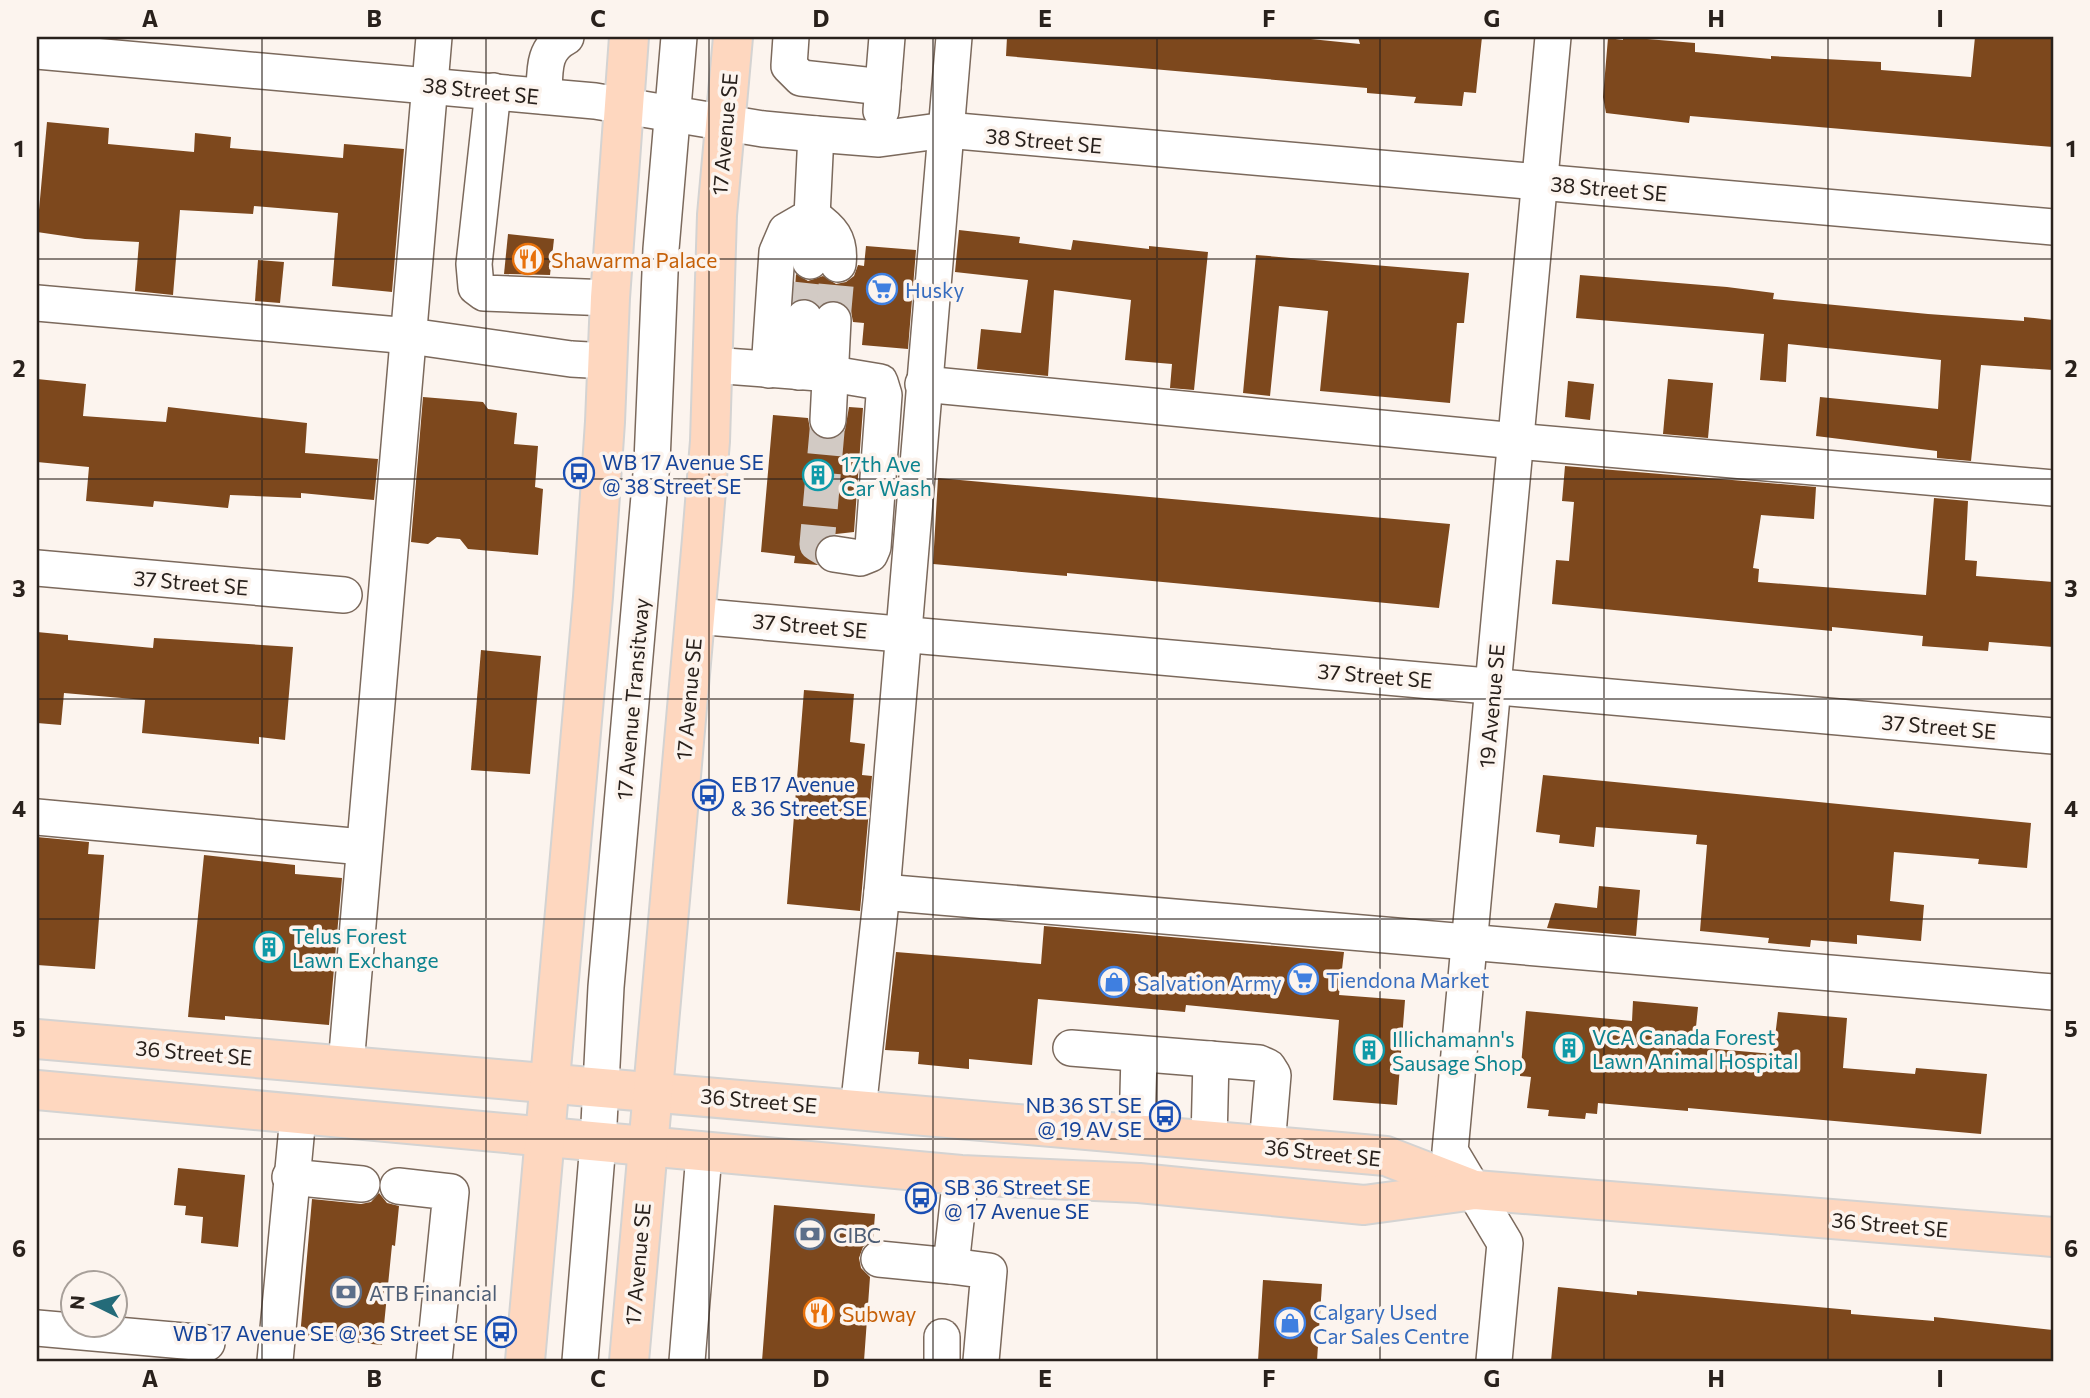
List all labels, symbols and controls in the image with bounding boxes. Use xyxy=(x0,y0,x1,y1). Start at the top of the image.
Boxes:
text: A xyxy=(142,4,159,32)
text: B xyxy=(366,4,382,32)
text: C xyxy=(590,4,606,32)
text: D xyxy=(813,4,830,32)
text: E xyxy=(1038,4,1052,32)
text: F xyxy=(1262,4,1276,32)
text: G xyxy=(1484,4,1500,32)
text: H xyxy=(1707,4,1725,32)
text: I xyxy=(1936,4,1944,32)
street label: 38 Street SE xyxy=(422,71,540,109)
street label: 17 Avenue SE xyxy=(706,72,742,196)
street label: 38 Street SE xyxy=(985,122,1103,158)
text: 1 xyxy=(14,134,24,162)
text: 1 xyxy=(2066,134,2076,162)
street label: 38 Street SE xyxy=(1550,170,1668,206)
restaurant icon: Shawarma Palace xyxy=(511,242,545,276)
place label: Shawarma Palace xyxy=(551,247,717,272)
supermarket icon: Husky xyxy=(865,272,899,306)
place label: Husky xyxy=(905,277,964,302)
text: 2 xyxy=(12,354,26,382)
text: 2 xyxy=(2064,354,2078,382)
place label: WB 17 Avenue SE @ 38 Street SE xyxy=(602,449,764,498)
place label: 17th Ave Car Wash xyxy=(841,451,932,500)
bus stop icon: WB 17 Avenue SE @ 38 Street SE xyxy=(562,456,596,490)
building icon: 17th Ave Car Wash xyxy=(801,458,835,492)
street label: 37 Street SE xyxy=(133,565,249,599)
text: 3 xyxy=(12,574,26,602)
text: 3 xyxy=(2064,574,2078,602)
street label: 17 Avenue Transitway xyxy=(611,597,653,801)
street label: 37 Street SE xyxy=(752,608,868,642)
street label: 17 Avenue SE xyxy=(670,637,706,761)
street label: 19 Avenue SE xyxy=(1473,643,1509,769)
street label: 37 Street SE xyxy=(1317,658,1433,692)
street label: 37 Street SE xyxy=(1881,709,1997,743)
place label: EB 17 Avenue & 36 Street SE xyxy=(731,771,867,820)
bus stop icon: EB 17 Avenue & 36 Street SE xyxy=(691,778,725,812)
text: 4 xyxy=(12,794,26,822)
text: 4 xyxy=(2064,794,2078,822)
place label: Telus Forest Lawn Exchange xyxy=(292,923,438,972)
building icon: Telus Forest Lawn Exchange xyxy=(252,930,286,964)
supermarket icon: Tiendona Market xyxy=(1286,962,1320,996)
shop icon: Salvation Army xyxy=(1097,965,1131,999)
place label: Tiendona Market xyxy=(1326,967,1489,992)
place label: Salvation Army xyxy=(1137,970,1282,995)
text: 5 xyxy=(12,1014,26,1042)
text: 5 xyxy=(2064,1014,2078,1042)
place label: VCA Canada Forest Lawn Animal Hospital xyxy=(1592,1024,1799,1073)
place label: Illichamann's Sausage Shop xyxy=(1392,1026,1523,1075)
building icon: VCA Canada Forest Lawn Animal Hospital xyxy=(1552,1031,1586,1065)
building icon: Illichamann's Sausage Shop xyxy=(1352,1033,1386,1067)
street label: 36 Street SE xyxy=(135,1034,253,1070)
street label: 36 Street SE xyxy=(700,1082,818,1118)
place label: NB 36 ST SE @ 19 AV SE xyxy=(1026,1092,1142,1141)
bus stop icon: NB 36 ST SE @ 19 AV SE xyxy=(1148,1099,1182,1133)
street label: 36 Street SE xyxy=(1264,1133,1382,1171)
place label: SB 36 Street SE @ 17 Avenue SE xyxy=(944,1174,1091,1223)
bus stop icon: SB 36 Street SE @ 17 Avenue SE xyxy=(904,1181,938,1215)
street label: 17 Avenue SE xyxy=(619,1202,655,1326)
street label: 36 Street SE xyxy=(1831,1206,1949,1242)
bank icon: CIBC xyxy=(793,1217,827,1251)
place label: CIBC xyxy=(833,1222,881,1247)
text: 6 xyxy=(12,1234,26,1262)
text: 6 xyxy=(2064,1234,2078,1262)
north arrow xyxy=(60,1268,130,1338)
bank icon: ATB Financial xyxy=(329,1275,363,1309)
place label: ATB Financial xyxy=(369,1280,497,1305)
text: N xyxy=(64,1294,89,1311)
restaurant icon: Subway xyxy=(802,1296,836,1330)
place label: Calgary Used Car Sales Centre xyxy=(1313,1299,1469,1348)
place label: Subway xyxy=(842,1301,917,1326)
shop icon: Calgary Used Car Sales Centre xyxy=(1273,1306,1307,1340)
bus stop icon: WB 17 Avenue SE @ 36 Street SE xyxy=(484,1315,518,1349)
place label: WB 17 Avenue SE @ 36 Street SE xyxy=(173,1320,478,1345)
text: A xyxy=(142,1364,159,1392)
text: B xyxy=(366,1364,382,1392)
text: C xyxy=(590,1364,606,1392)
text: D xyxy=(813,1364,830,1392)
text: E xyxy=(1038,1364,1052,1392)
text: F xyxy=(1262,1364,1276,1392)
text: G xyxy=(1484,1364,1500,1392)
text: H xyxy=(1707,1364,1725,1392)
text: I xyxy=(1936,1364,1944,1392)

